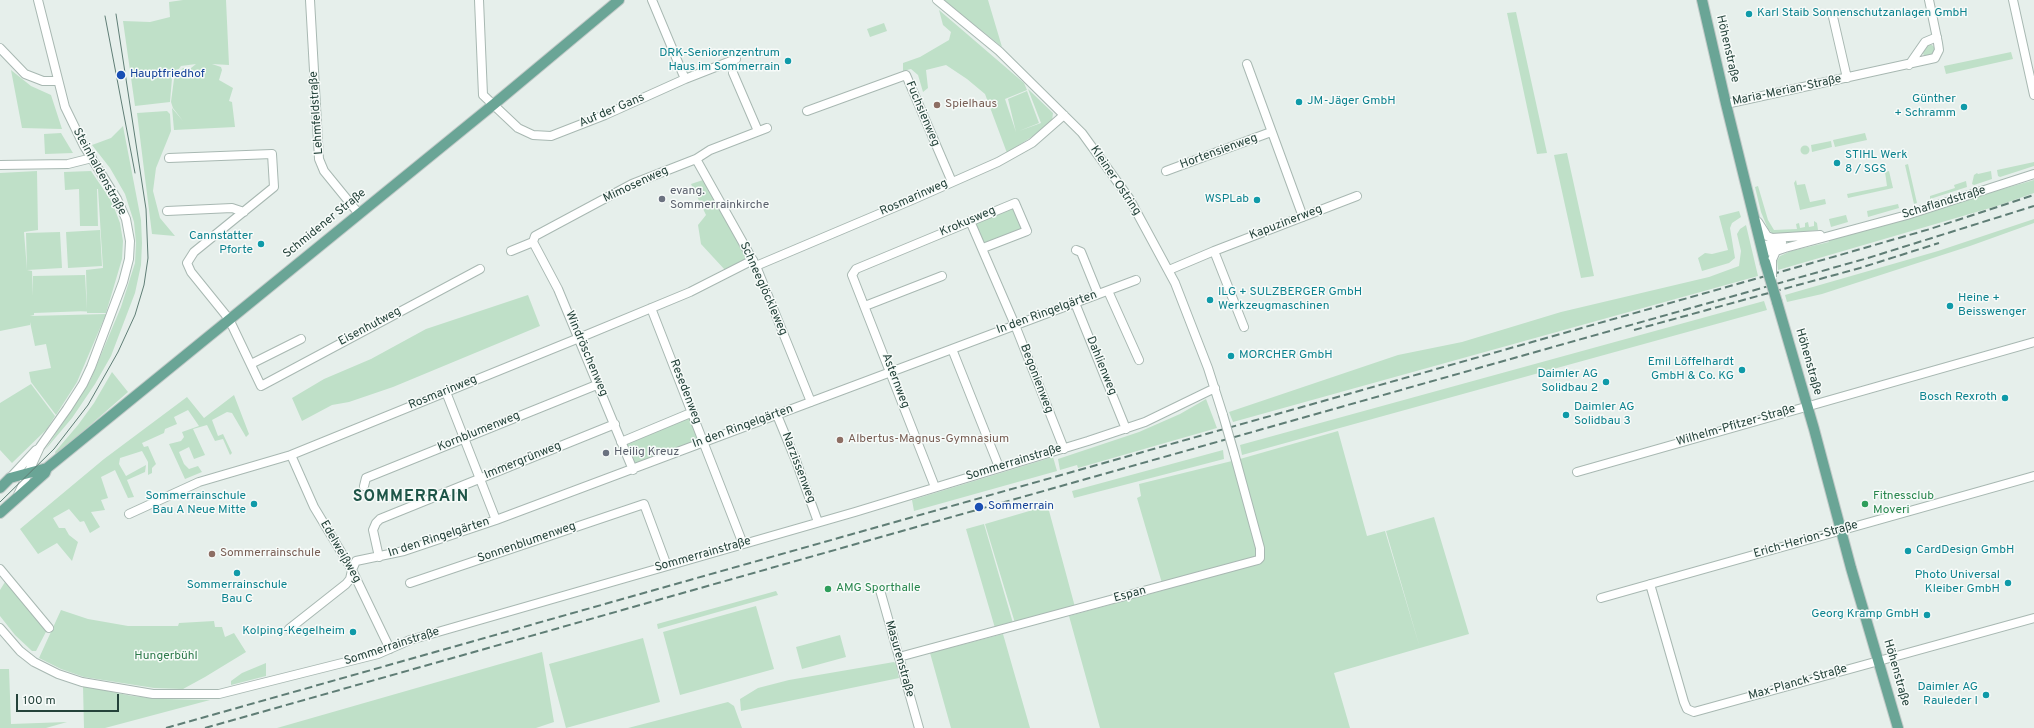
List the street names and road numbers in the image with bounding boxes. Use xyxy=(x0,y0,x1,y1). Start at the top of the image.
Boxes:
street label: Höhenstraße xyxy=(1712,14,1742,84)
street label: Lehmfeldstraße xyxy=(307,71,327,155)
street label: Maria-Merian-Straße xyxy=(1731,72,1843,110)
street label: Fuchsienweg xyxy=(902,79,942,149)
street label: Auf der Gans xyxy=(577,91,647,131)
street label: Steinhaldenstraße xyxy=(69,126,129,218)
street label: Hortensienweg xyxy=(1178,131,1260,173)
street label: Kleiner Ostring xyxy=(1086,143,1144,219)
street label: Mimosenweg xyxy=(601,164,671,206)
street label: Rosmarinweg xyxy=(878,177,950,219)
street label: Schaflandstraße xyxy=(1900,183,1988,223)
street label: Schmidener Straße xyxy=(281,186,369,262)
street label: Kapuzinerweg xyxy=(1248,202,1324,244)
street label: Krokusweg xyxy=(938,204,998,240)
street label: Schneeglöckleweg xyxy=(736,240,790,338)
street label: In den Ringelgärten xyxy=(995,288,1099,338)
street label: Eisenhutweg xyxy=(336,304,404,350)
street label: Windröschenweg xyxy=(561,309,611,399)
street label: Höhenstraße xyxy=(1792,327,1824,397)
street label: Dahlienweg xyxy=(1083,334,1119,398)
street label: Begonienweg xyxy=(1016,342,1056,416)
street label: Asternweg xyxy=(878,351,912,411)
street label: Resedenweg xyxy=(666,358,704,426)
street label: Rosmarinweg xyxy=(407,373,479,413)
street label: In den Ringelgärten xyxy=(691,402,795,452)
street label: Wilhelm-Pfitzer-Straße xyxy=(1675,402,1797,450)
street label: Kornblumenweg xyxy=(436,409,522,455)
street label: Narzissenweg xyxy=(778,431,818,505)
street label: Immergrünweg xyxy=(482,439,564,483)
street label: Sommerrainstraße xyxy=(964,442,1064,484)
street label: In den Ringelgärten xyxy=(386,515,492,561)
street label: Edelweißweg xyxy=(316,518,364,586)
street label: Erich-Herion-Straße xyxy=(1752,518,1860,562)
street label: Sonnenblumenweg xyxy=(476,519,578,567)
street label: Sommerrainstraße xyxy=(653,534,753,576)
street label: Espan xyxy=(1112,584,1148,606)
street label: Masurenstraße xyxy=(881,619,917,699)
street label: Sommerrainstraße xyxy=(343,625,441,669)
street label: Höhenstraße xyxy=(1880,638,1912,708)
street label: Max-Planck-Straße xyxy=(1747,662,1849,704)

